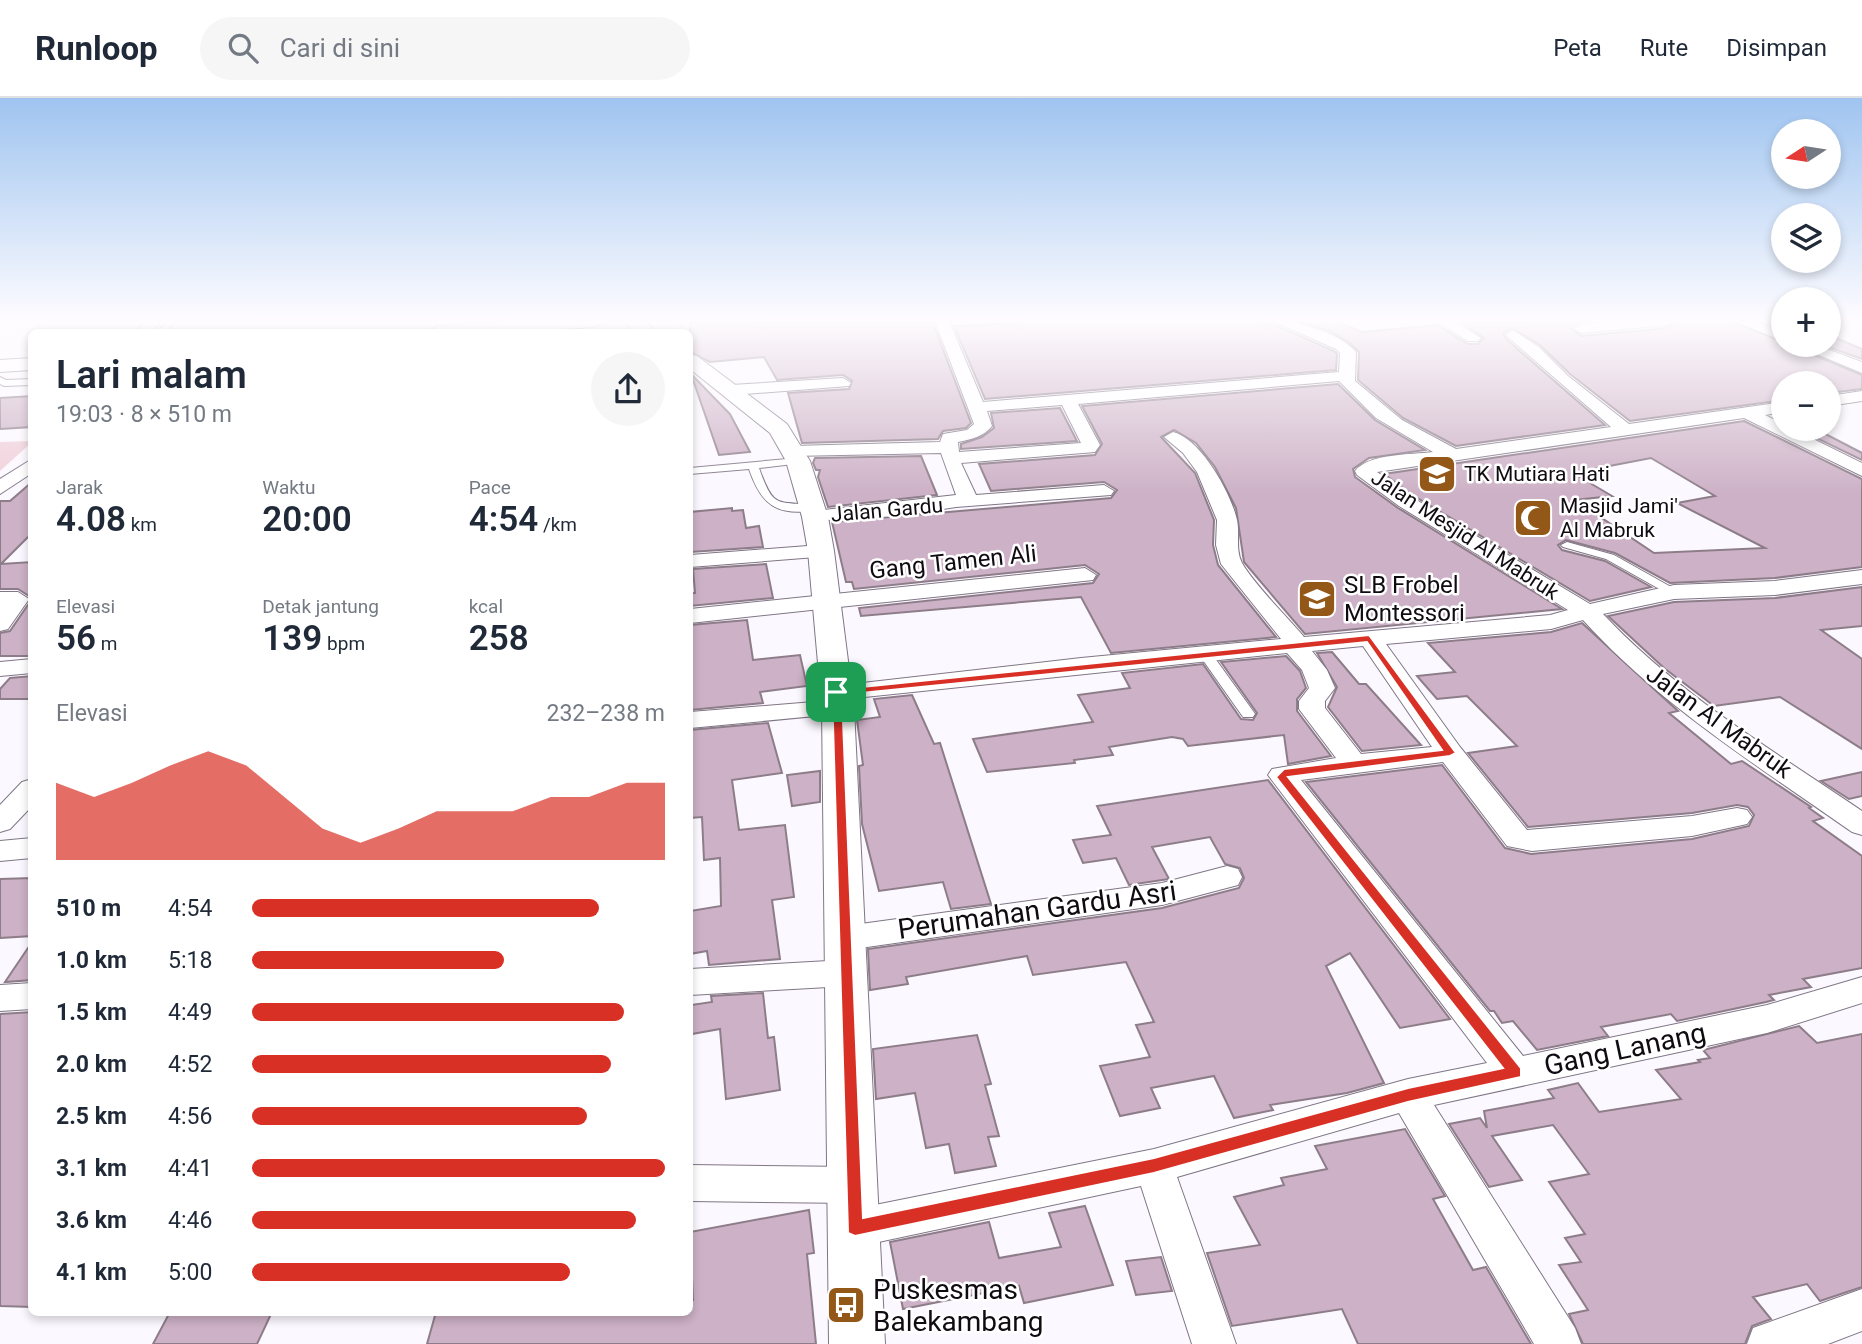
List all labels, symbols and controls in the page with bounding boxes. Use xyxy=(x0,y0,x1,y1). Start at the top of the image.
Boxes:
search box xyxy=(200,17,690,80)
text: Runloop xyxy=(35,29,158,68)
icon: search xyxy=(224,29,262,67)
text: Cari di sini xyxy=(280,33,400,63)
text: Peta xyxy=(1553,34,1602,62)
text: Rute xyxy=(1640,34,1688,62)
text: Disimpan xyxy=(1726,34,1827,62)
north arrow xyxy=(1771,119,1841,189)
map controls xyxy=(1771,119,1841,441)
button: layers xyxy=(1771,203,1841,273)
button: + xyxy=(1771,287,1841,357)
button: share xyxy=(591,352,665,426)
text: Lari malam xyxy=(56,353,247,397)
button: − xyxy=(1771,371,1841,441)
text: 19:03 · 8 × 510 m xyxy=(56,401,232,428)
school or university icon: TK Mutiara Hati xyxy=(1416,453,1458,495)
place label: TK Mutiara Hati xyxy=(1464,462,1610,486)
street label: Jalan Mesjid Al Mabruk xyxy=(1367,465,1564,605)
text: Jarak xyxy=(56,476,103,499)
text: Waktu xyxy=(262,476,316,499)
text: Pace xyxy=(469,476,511,499)
street label: Jalan Gardu xyxy=(830,493,944,527)
place label: Masjid Jami' Al Mabruk xyxy=(1560,494,1678,542)
mosque icon: Masjid Jami' Al Mabruk xyxy=(1512,497,1554,539)
text: 4.08 xyxy=(56,499,126,540)
text: 20:00 xyxy=(262,499,352,540)
text: 4:54 xyxy=(469,499,538,540)
text: km xyxy=(126,513,157,536)
text: /km xyxy=(538,513,577,536)
street label: Gang Tamen Ali xyxy=(868,539,1038,585)
place label: SLB Frobel Montessori xyxy=(1344,571,1465,627)
school or university icon: SLB Frobel Montessori xyxy=(1296,578,1338,620)
text: Elevasi xyxy=(56,595,115,618)
text: Detak jantung xyxy=(262,595,379,618)
text: kcal xyxy=(469,595,503,618)
text: 56 xyxy=(56,618,96,659)
text: 139 xyxy=(262,618,322,659)
text: 258 xyxy=(469,618,529,659)
text: m xyxy=(96,632,117,655)
text: bpm xyxy=(322,632,365,655)
street label: Jalan Al Mabruk xyxy=(1641,660,1798,785)
pin xyxy=(806,662,866,722)
icon: arrive xyxy=(817,673,855,711)
text: Elevasi xyxy=(56,700,128,727)
text: 232–238 m xyxy=(546,700,665,727)
street label: Perumahan Gardu Asri xyxy=(896,874,1178,946)
text: 510 m xyxy=(56,895,121,922)
text: 4:54 xyxy=(168,895,212,922)
text: 1.0 km xyxy=(56,947,127,974)
text: 5:18 xyxy=(168,947,212,974)
text: 1.5 km xyxy=(56,999,127,1026)
text: 4:49 xyxy=(168,999,212,1026)
street label: Gang Lanang xyxy=(1541,1016,1709,1082)
text: 2.0 km xyxy=(56,1051,127,1078)
text: 4:52 xyxy=(168,1051,212,1078)
text: 2.5 km xyxy=(56,1103,127,1130)
text: 4:56 xyxy=(168,1103,212,1130)
text: 3.1 km xyxy=(56,1155,127,1182)
text: 4:41 xyxy=(168,1155,212,1182)
text: 3.6 km xyxy=(56,1207,127,1234)
text: 4:46 xyxy=(168,1207,212,1234)
text: 4.1 km xyxy=(56,1259,127,1286)
text: 5:00 xyxy=(168,1259,212,1286)
place label: Puskesmas Balekambang xyxy=(873,1273,1043,1338)
bus stop icon: Puskesmas Balekambang xyxy=(825,1284,867,1326)

